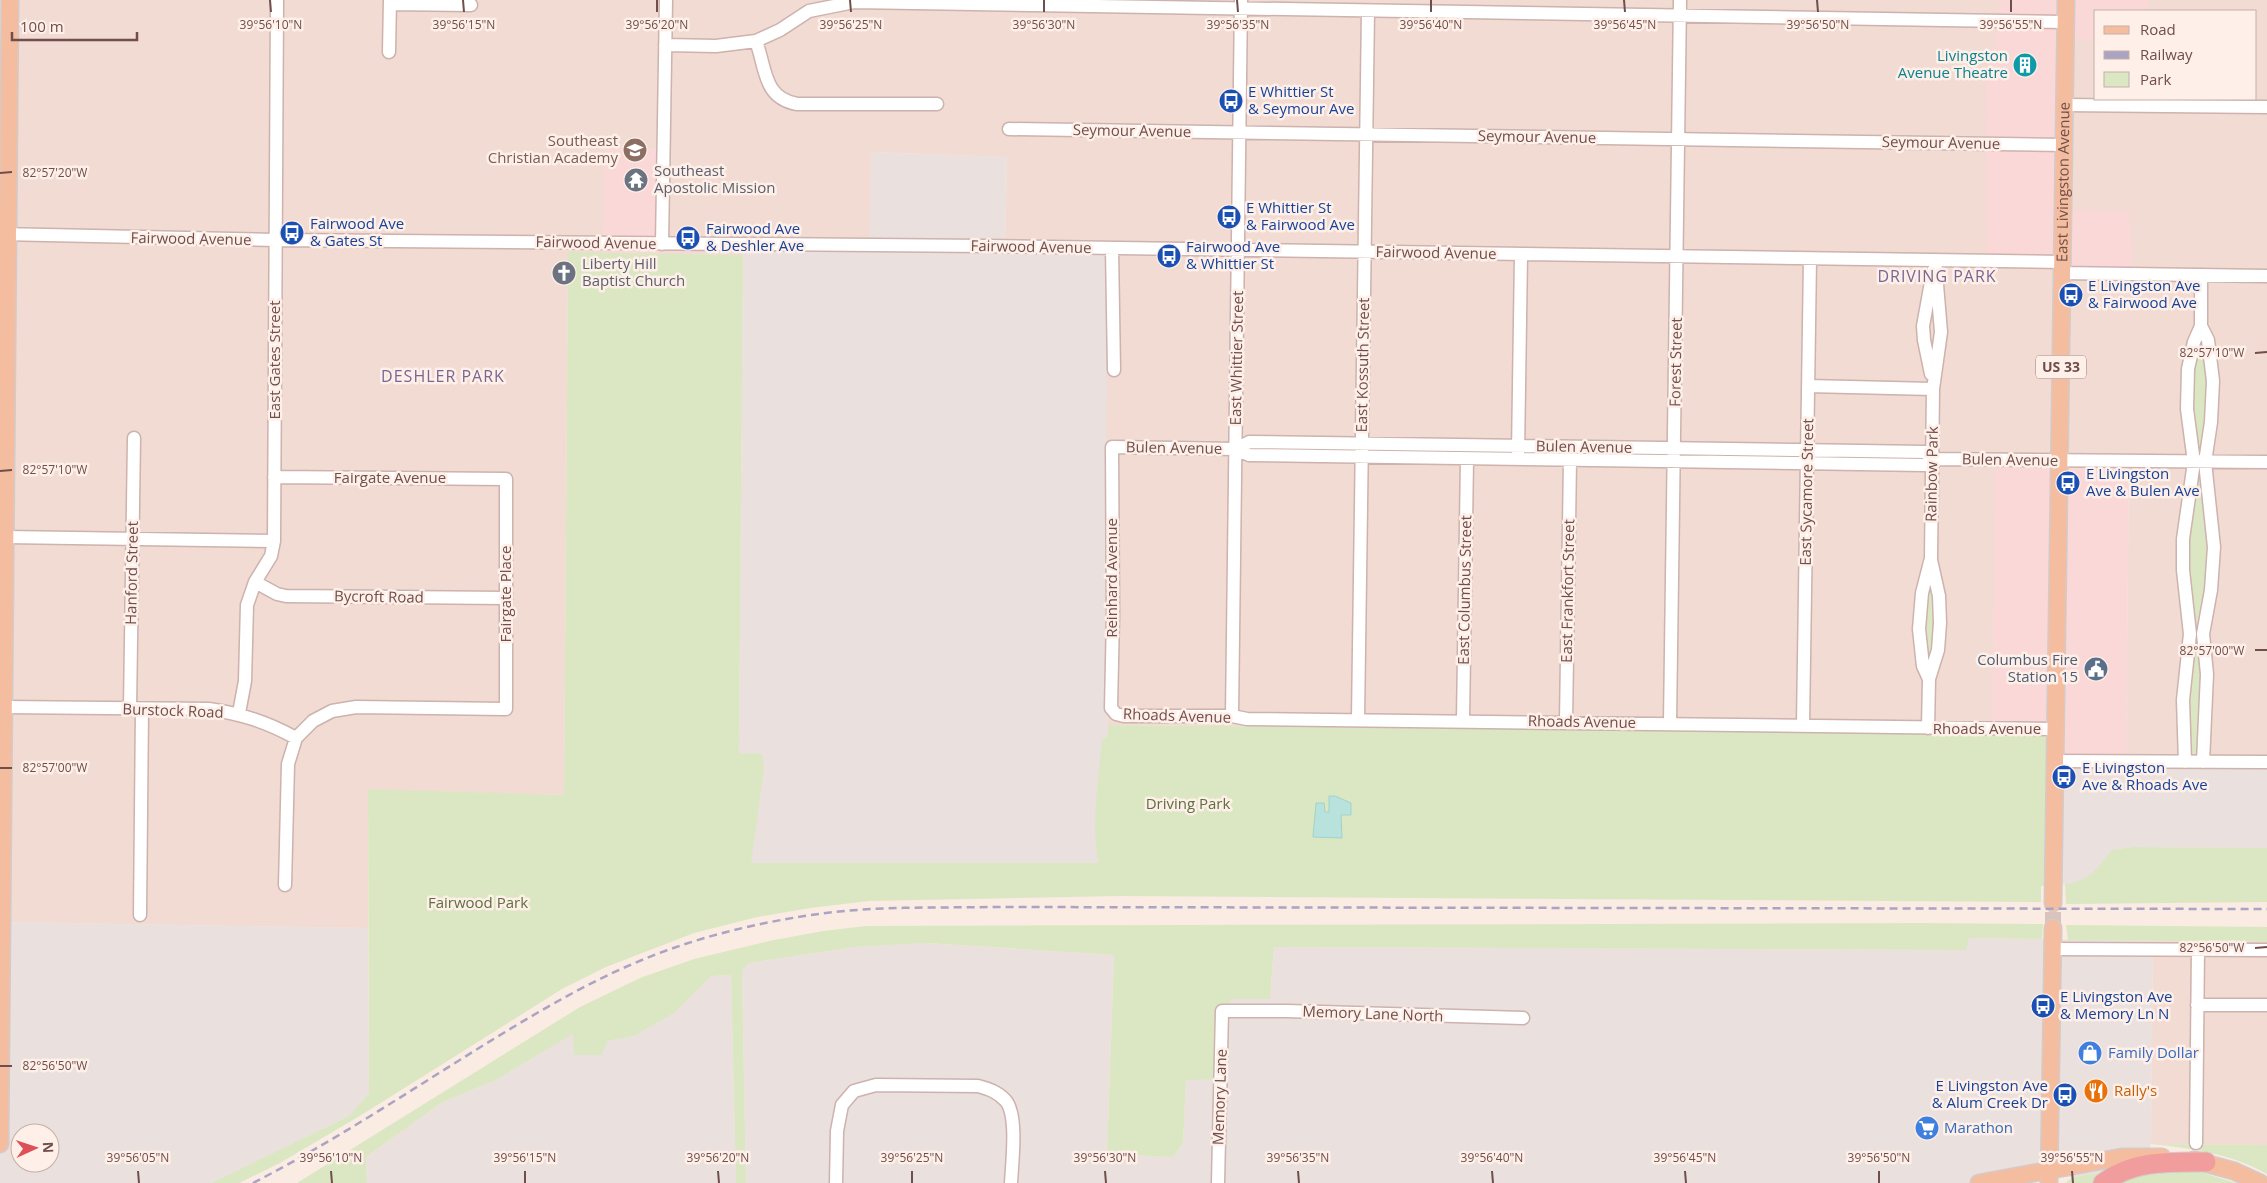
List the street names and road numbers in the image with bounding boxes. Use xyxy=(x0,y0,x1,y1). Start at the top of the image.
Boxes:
street label: East Livingston Avenue xyxy=(2051,102,2074,262)
street label: Seymour Avenue xyxy=(1073,119,1191,141)
street label: Seymour Avenue xyxy=(1478,125,1596,147)
street label: Seymour Avenue xyxy=(1882,131,2000,153)
street label: Fairwood Avenue xyxy=(130,227,252,249)
street label: Fairwood Avenue xyxy=(535,231,657,253)
street label: Fairwood Avenue xyxy=(970,235,1092,257)
street label: Fairwood Avenue xyxy=(1375,241,1497,263)
street label: East Whittier Street xyxy=(1225,290,1247,426)
street label: East Kossuth Street xyxy=(1351,297,1373,433)
street label: East Gates Street xyxy=(264,300,284,420)
street label: Forest Street xyxy=(1664,317,1686,407)
road number: US 33 xyxy=(2036,356,2086,378)
street label: East Sycamore Street xyxy=(1795,418,1817,566)
street label: Rainbow Park xyxy=(1920,426,1942,522)
street label: Bulen Avenue xyxy=(1536,435,1632,457)
street label: Bulen Avenue xyxy=(1126,436,1222,458)
street label: Bulen Avenue xyxy=(1962,448,2058,470)
street label: Fairgate Avenue xyxy=(334,467,446,487)
street label: East Columbus Street xyxy=(1453,515,1475,665)
street label: Reinhard Avenue xyxy=(1101,518,1121,638)
street label: East Frankfort Street xyxy=(1556,519,1578,663)
street label: Hanford Street xyxy=(120,521,142,625)
street label: Fairgate Place xyxy=(495,546,515,642)
street label: Bycroft Road xyxy=(334,585,424,607)
street label: Burstock Road xyxy=(122,698,224,722)
street label: Rhoads Avenue xyxy=(1123,703,1231,727)
street label: Rhoads Avenue xyxy=(1528,710,1636,732)
street label: Rhoads Avenue xyxy=(1933,718,2041,738)
street label: Memory Lane North xyxy=(1302,1001,1444,1025)
street label: Memory Lane xyxy=(1207,1049,1231,1145)

